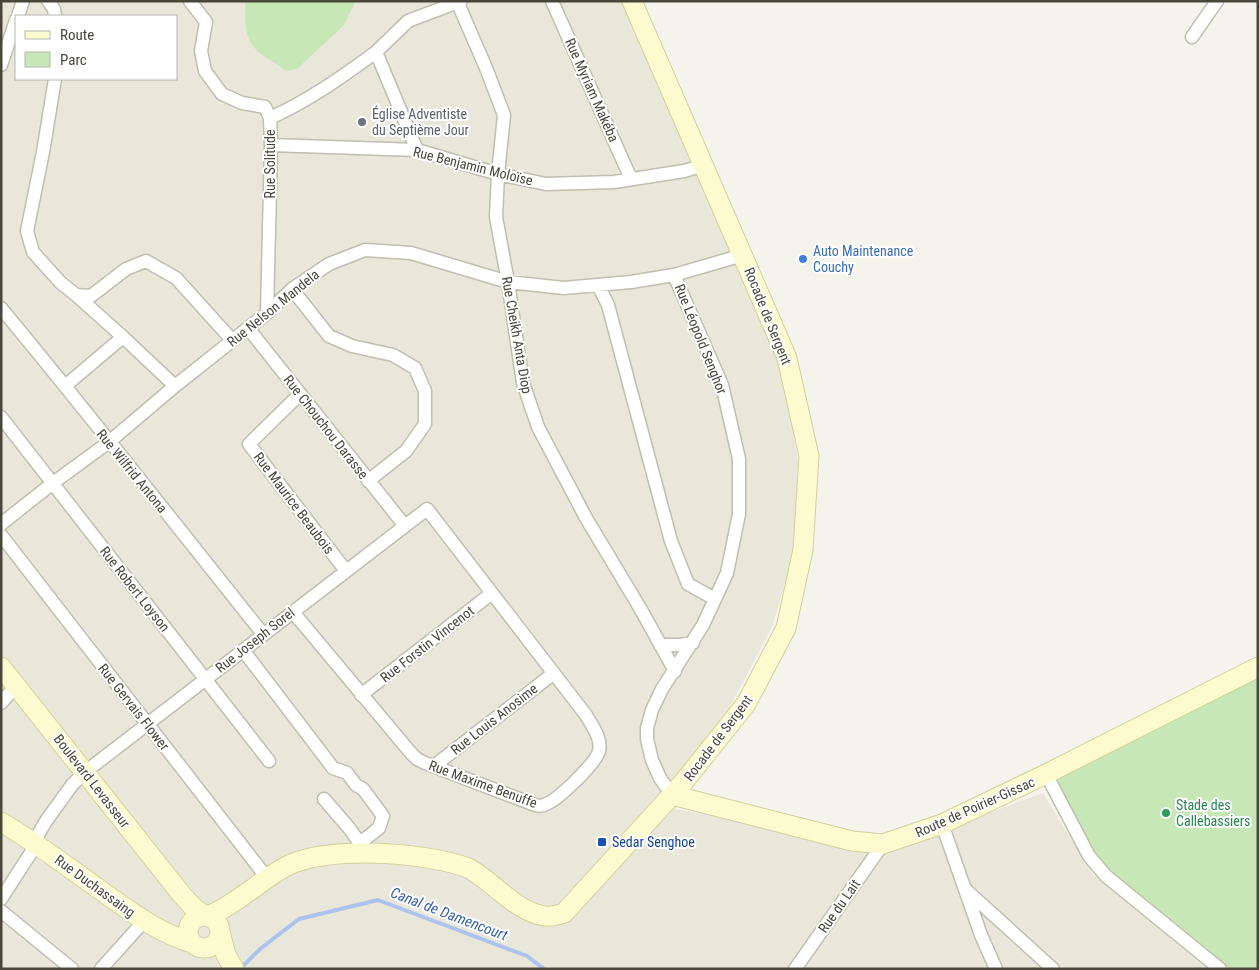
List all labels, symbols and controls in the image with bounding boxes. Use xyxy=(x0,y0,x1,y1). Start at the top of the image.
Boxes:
legend xyxy=(15,15,178,80)
text: Route xyxy=(60,26,94,44)
street label: Rue Myriam Makéba xyxy=(562,36,622,144)
text: Parc xyxy=(60,51,87,69)
place label: Église Adventiste du Septième Jour xyxy=(372,105,469,138)
marker: Église Adventiste du Septième Jour xyxy=(356,116,368,128)
street label: Rue Solitude xyxy=(262,129,278,199)
street label: Rue Benjamin Moloïse xyxy=(412,143,535,189)
place label: Auto Maintenance Couchy xyxy=(813,243,914,275)
marker: Auto Maintenance Couchy xyxy=(797,253,809,265)
street label: Rocade de Sergent xyxy=(741,265,795,367)
street label: Rue Nelson Mandela xyxy=(224,266,322,350)
street label: Rue Cheikh Anta Diop xyxy=(499,275,535,395)
street label: Rue Léopold Senghor xyxy=(672,282,730,396)
street label: Rue Chouchou Darasse xyxy=(280,372,372,482)
street label: Rue Wilfrid Antona xyxy=(94,426,170,516)
street label: Rue Maurice Beaubois xyxy=(251,449,337,557)
street label: Rue Robert Loyson xyxy=(97,543,173,635)
street label: Rue Forstin Vincenot xyxy=(377,602,477,686)
street label: Rue Joseph Sorel xyxy=(212,604,298,676)
street label: Rue Gervais Flower xyxy=(95,661,173,753)
street label: Rue Louis Anosime xyxy=(447,680,541,758)
street label: Rocade de Sergent xyxy=(680,692,756,784)
street label: Boulevard Levasseur xyxy=(51,731,133,831)
street label: Rue Maxime Benuffe xyxy=(427,757,540,811)
street label: Route de Poirier-Gissac xyxy=(913,773,1037,841)
place label: Stade des Callebassiers xyxy=(1176,797,1250,829)
marker: Stade des Callebassiers xyxy=(1160,807,1172,819)
place label: Sedar Senghoe xyxy=(612,834,695,850)
marker: Sedar Senghoe xyxy=(596,836,608,848)
street label: Rue Duchassaing xyxy=(52,852,138,920)
street label: Rue du Lait xyxy=(815,876,863,936)
water label: Canal de Damencourt xyxy=(388,883,511,945)

